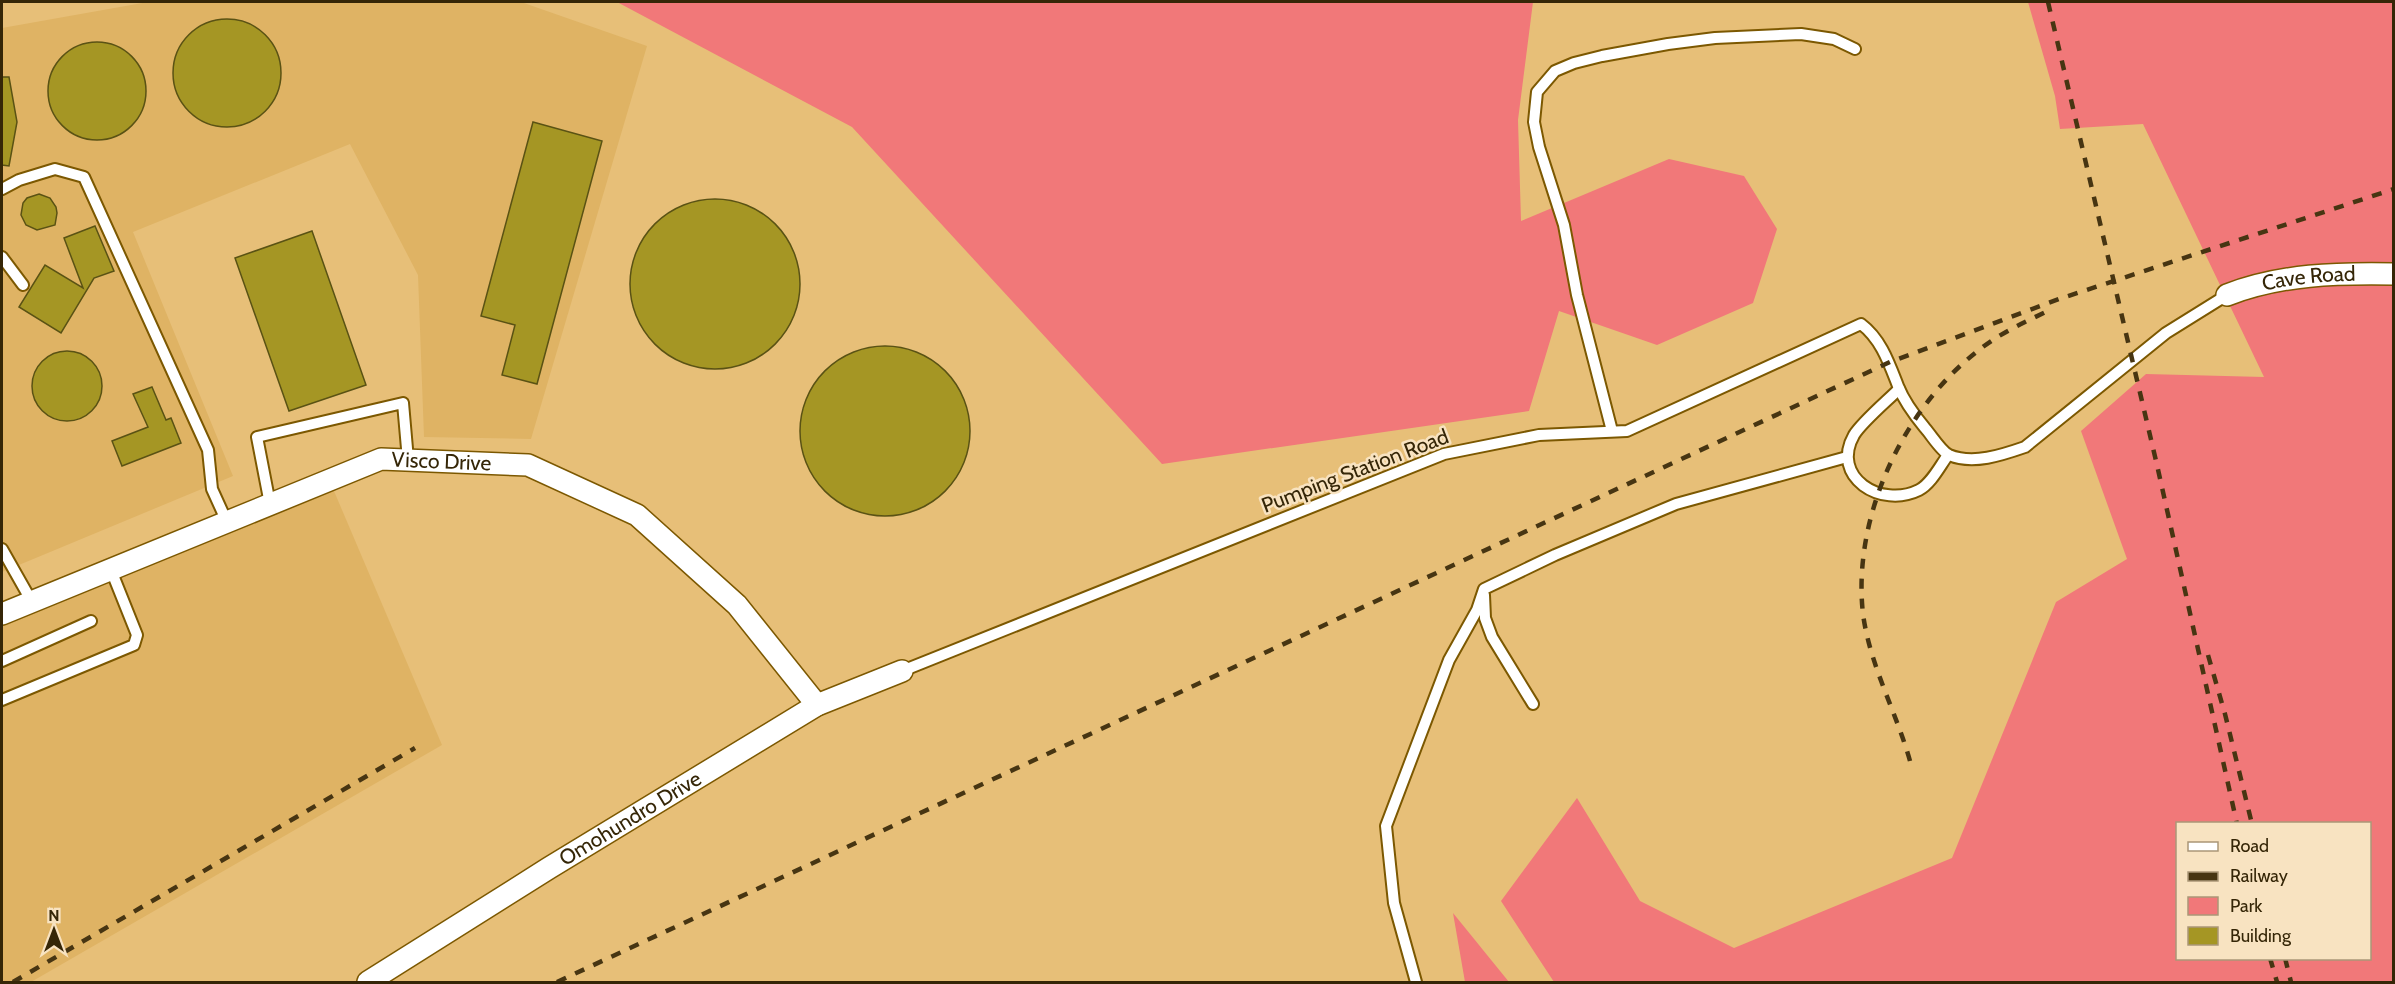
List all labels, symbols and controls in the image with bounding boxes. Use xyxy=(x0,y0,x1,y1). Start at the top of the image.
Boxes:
street label: Cave Road xyxy=(2260,261,2356,296)
street label: Pumping Station Road xyxy=(1258,423,1452,518)
street label: Visco Drive xyxy=(391,446,492,476)
street label: Omohundro Drive xyxy=(554,765,706,871)
legend xyxy=(2176,822,2371,960)
text: Road xyxy=(2230,835,2269,857)
text: Railway xyxy=(2230,865,2288,887)
text: Park xyxy=(2230,895,2263,917)
north arrow xyxy=(24,900,84,960)
text: N xyxy=(48,906,60,925)
text: Building xyxy=(2230,925,2292,947)

